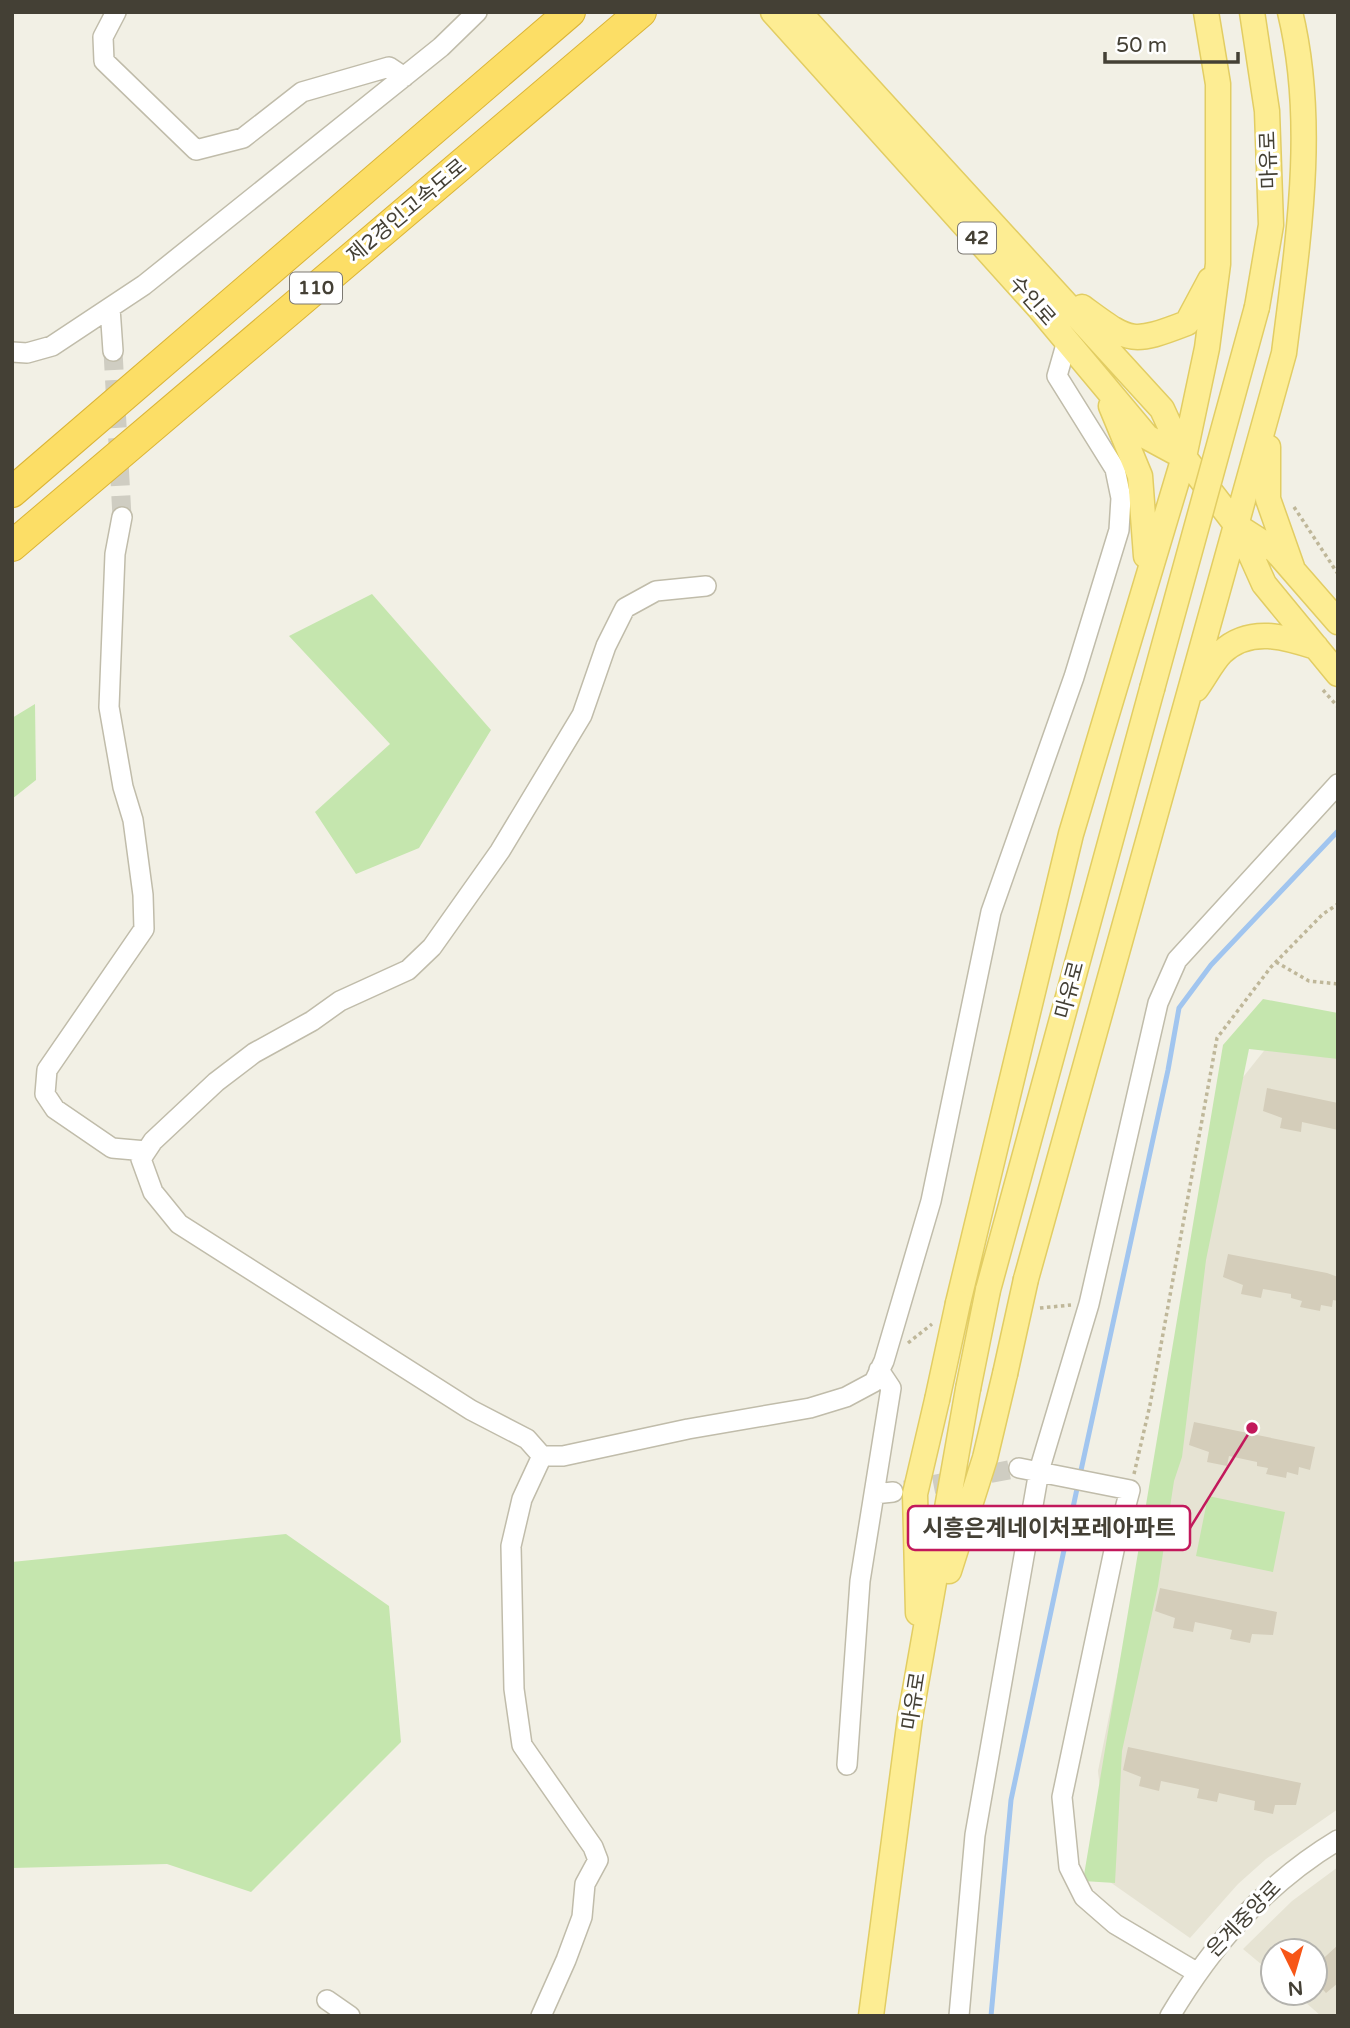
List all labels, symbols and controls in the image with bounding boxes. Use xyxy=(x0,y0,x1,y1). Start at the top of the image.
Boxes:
scale bar xyxy=(1105,21,1238,65)
text: 50 m xyxy=(1116,33,1167,58)
street label: 마유로 xyxy=(1255,131,1283,189)
street label: 제2경인고속도로 xyxy=(342,154,472,268)
road number: 42 xyxy=(958,222,996,254)
street label: 수인로 xyxy=(1004,271,1060,331)
road number: 110 xyxy=(290,272,342,304)
street label: 마유로 xyxy=(1050,959,1090,1021)
callout: 시흥은계네이처포레아파트 xyxy=(908,1506,1190,1550)
text: 시흥은계네이처포레아파트 xyxy=(922,1515,1176,1543)
street label: 마유로 xyxy=(897,1670,931,1732)
street label: 은계중앙로 xyxy=(1201,1876,1287,1962)
north arrow xyxy=(1259,1937,1329,2007)
text: N xyxy=(1287,1976,1304,2000)

